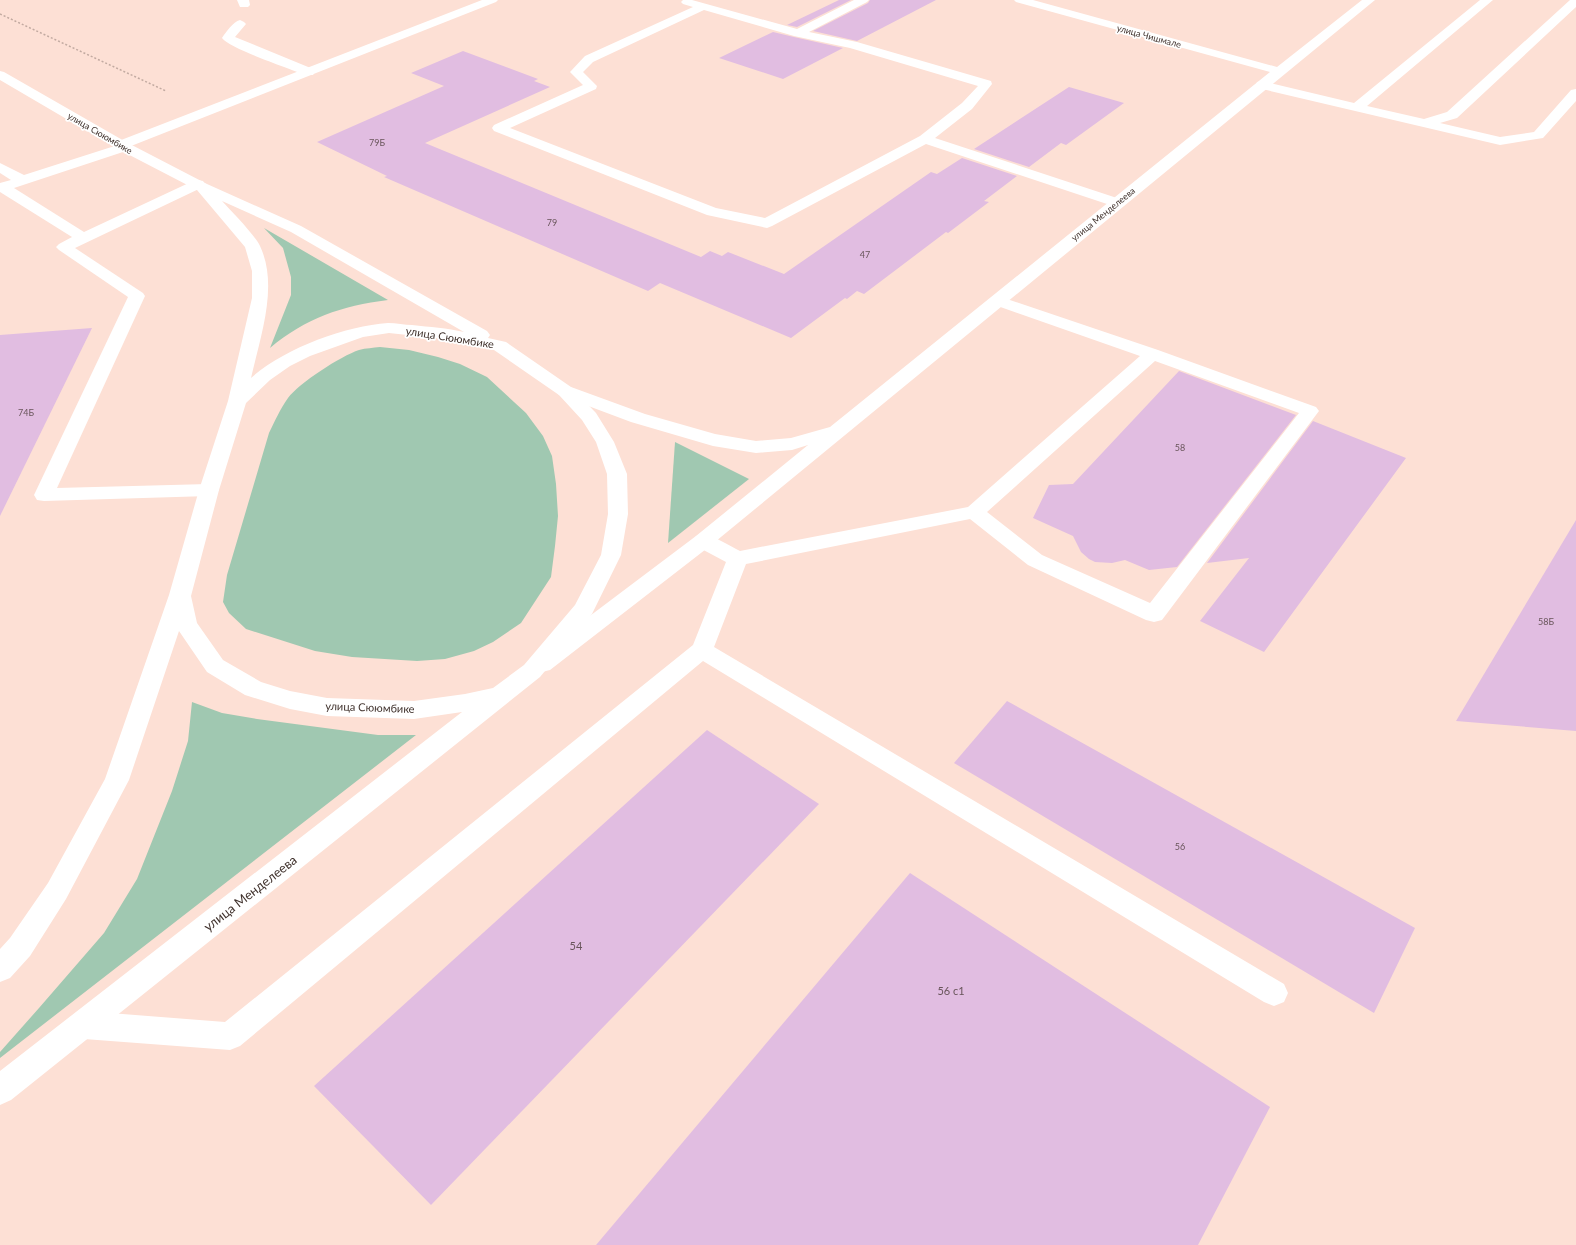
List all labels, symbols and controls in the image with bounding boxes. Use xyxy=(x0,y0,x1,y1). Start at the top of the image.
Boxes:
street label: улица Чишмале xyxy=(1116,22,1183,50)
street label: улица Сююмбике xyxy=(66,110,135,156)
house number: 79Б xyxy=(369,137,385,148)
street label: улица Менделеева xyxy=(1069,185,1137,243)
house number: 79 xyxy=(547,217,557,228)
house number: 47 xyxy=(860,249,870,260)
street label: улица Сююмбике xyxy=(405,324,495,350)
house number: 74Б xyxy=(18,407,34,418)
house number: 58 xyxy=(1175,442,1185,453)
house number: 58Б xyxy=(1538,616,1554,627)
street label: улица Сююмбике xyxy=(325,699,415,715)
house number: 56 xyxy=(1175,841,1185,852)
street label: улица Менделеева xyxy=(200,852,300,934)
house number: 54 xyxy=(570,939,583,952)
house number: 56 с1 xyxy=(937,984,965,997)

